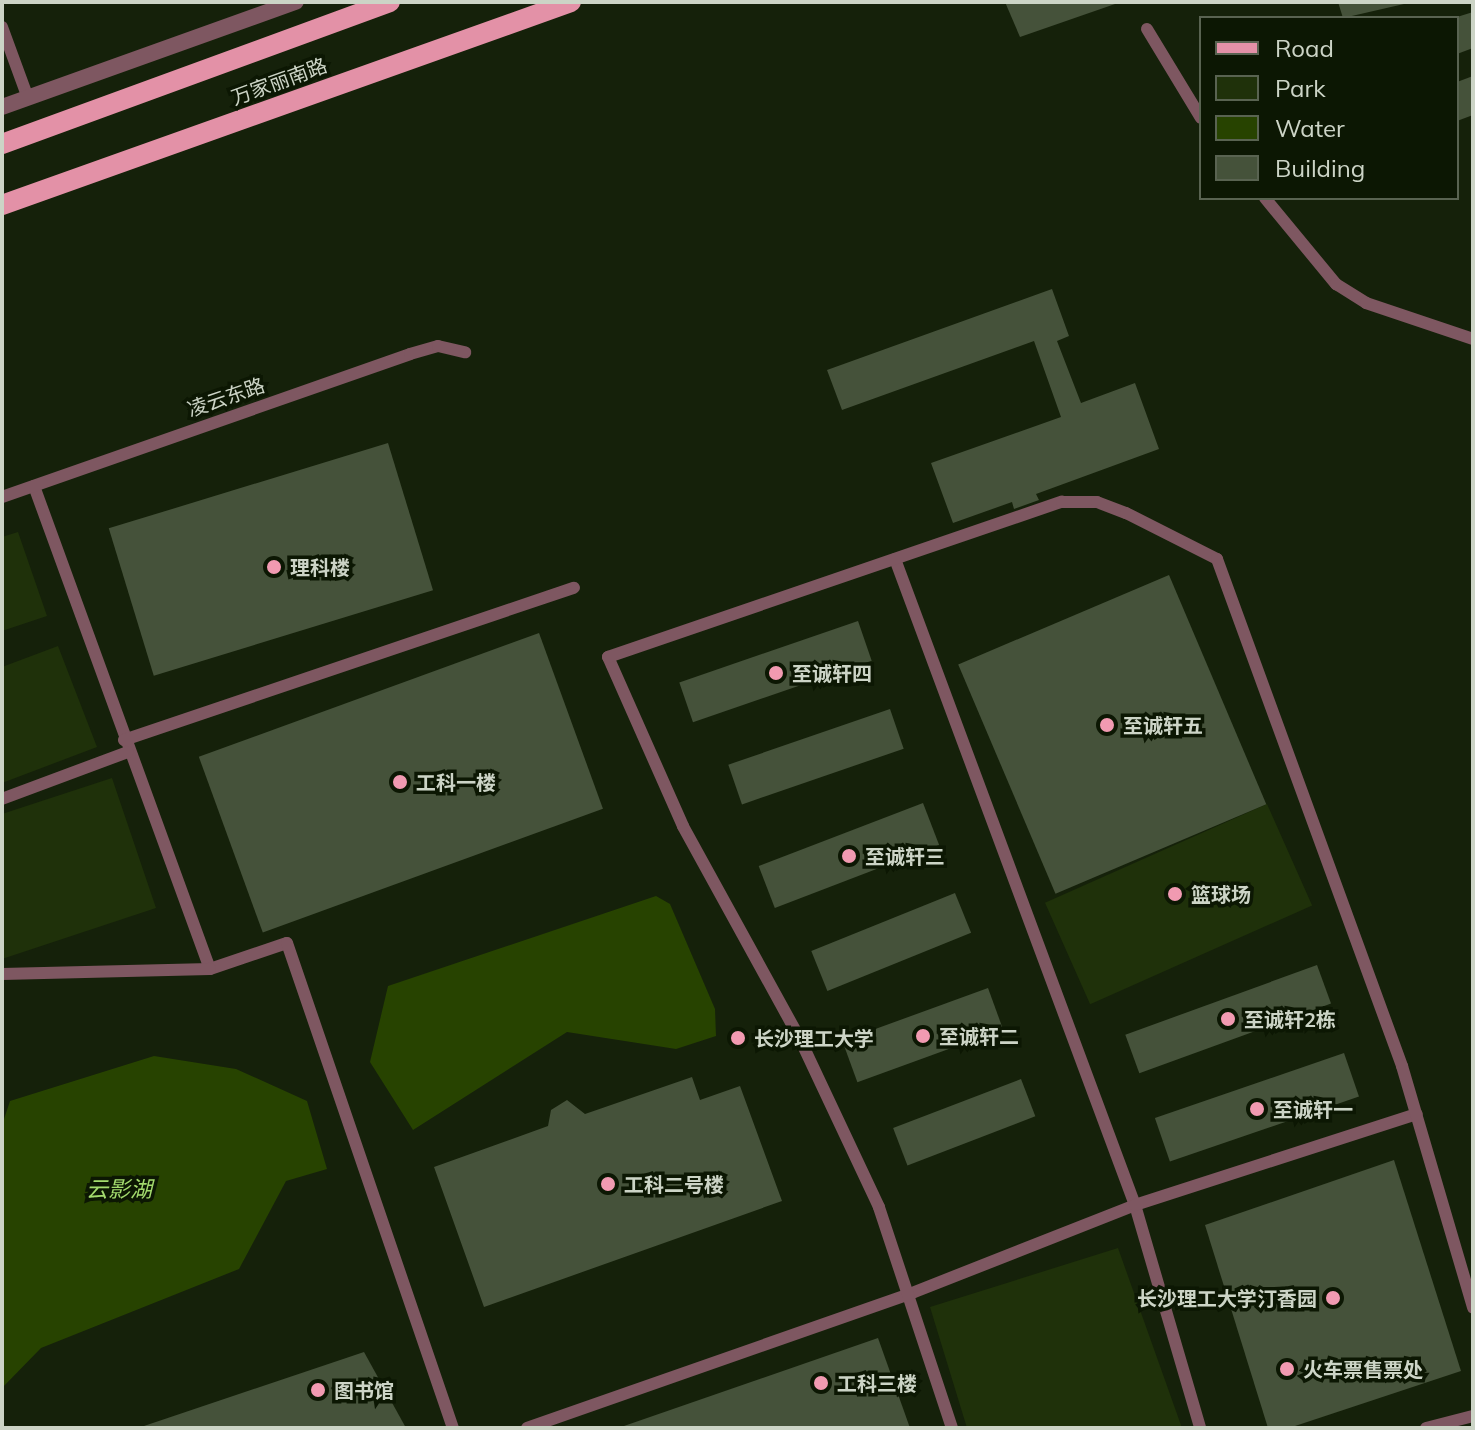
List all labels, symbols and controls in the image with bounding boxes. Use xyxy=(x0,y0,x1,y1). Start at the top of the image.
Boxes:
legend xyxy=(1199,16,1459,200)
text: Road xyxy=(1275,33,1334,63)
street label: 万家丽南路 xyxy=(228,53,330,109)
text: Park xyxy=(1275,73,1326,103)
text: Water xyxy=(1275,113,1345,143)
text: Building xyxy=(1275,153,1365,183)
street label: 凌云东路 xyxy=(184,373,268,421)
place label: 理科楼 xyxy=(290,555,350,579)
marker: 理科楼 xyxy=(265,558,283,576)
place label: 至诚轩四 xyxy=(792,661,872,685)
marker: 至诚轩四 xyxy=(767,664,785,682)
place label: 至诚轩五 xyxy=(1123,713,1203,737)
marker: 至诚轩五 xyxy=(1098,716,1116,734)
place label: 工科一楼 xyxy=(416,770,496,794)
marker: 工科一楼 xyxy=(391,773,409,791)
place label: 至诚轩三 xyxy=(865,844,945,868)
marker: 至诚轩三 xyxy=(840,847,858,865)
place label: 篮球场 xyxy=(1191,882,1251,906)
marker: 篮球场 xyxy=(1166,885,1184,903)
place label: 至诚轩2栋 xyxy=(1244,1007,1336,1031)
marker: 至诚轩2栋 xyxy=(1219,1010,1237,1028)
place label: 至诚轩二 xyxy=(939,1024,1019,1048)
place label: 长沙理工大学 xyxy=(754,1026,874,1050)
marker: 至诚轩二 xyxy=(914,1027,932,1045)
marker: 长沙理工大学 xyxy=(729,1029,747,1047)
place label: 至诚轩一 xyxy=(1273,1097,1353,1121)
marker: 至诚轩一 xyxy=(1248,1100,1266,1118)
place label: 工科二号楼 xyxy=(624,1172,724,1196)
marker: 工科二号楼 xyxy=(599,1175,617,1193)
water label: 云影湖 xyxy=(86,1177,152,1203)
place label: 长沙理工大学汀香园 xyxy=(1137,1286,1317,1310)
marker: 长沙理工大学汀香园 xyxy=(1324,1289,1342,1307)
place label: 火车票售票处 xyxy=(1303,1357,1423,1381)
marker: 火车票售票处 xyxy=(1278,1360,1296,1378)
place label: 工科三楼 xyxy=(837,1371,917,1395)
marker: 工科三楼 xyxy=(812,1374,830,1392)
place label: 图书馆 xyxy=(334,1378,394,1402)
marker: 图书馆 xyxy=(309,1381,327,1399)

